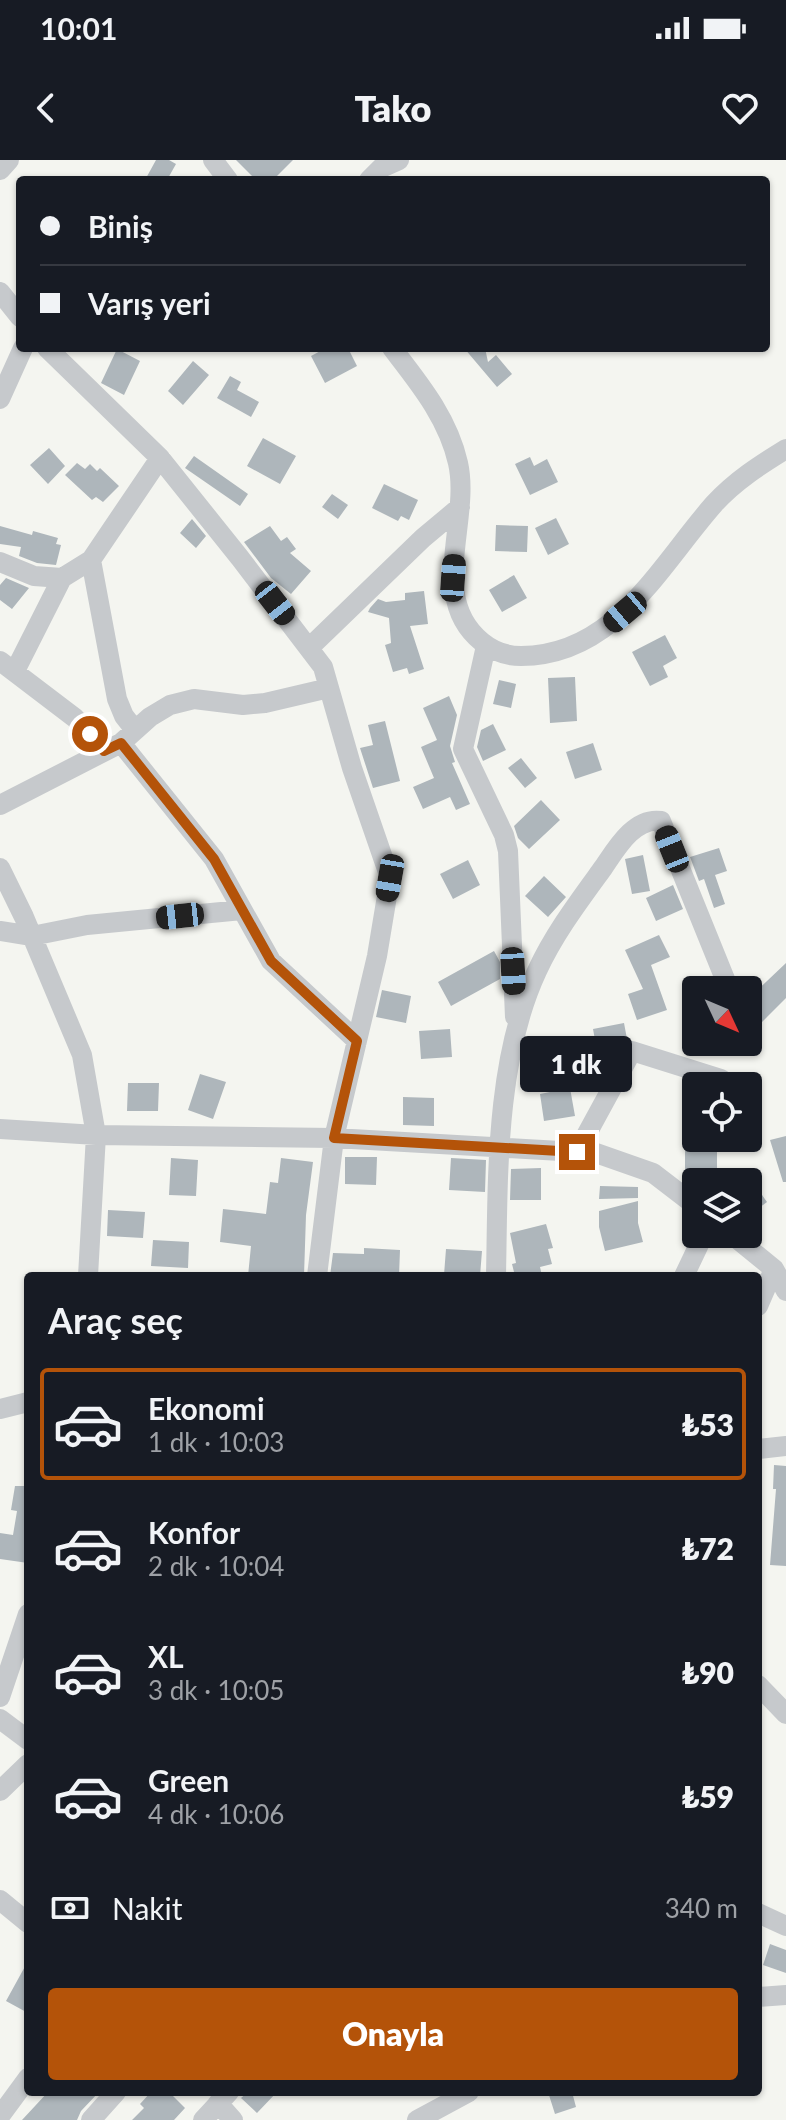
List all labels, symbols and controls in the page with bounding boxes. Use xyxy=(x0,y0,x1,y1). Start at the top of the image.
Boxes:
text: 10:01 xyxy=(40,10,117,46)
icon: back xyxy=(24,86,68,130)
text: Tako xyxy=(355,86,431,130)
icon: heart xyxy=(718,86,762,130)
text: Biniş xyxy=(88,208,153,244)
text: Varış yeri xyxy=(88,285,211,321)
car xyxy=(439,553,467,603)
car xyxy=(251,577,299,629)
car xyxy=(599,587,651,637)
route start xyxy=(72,716,108,752)
car xyxy=(652,822,692,876)
car xyxy=(374,852,406,904)
car xyxy=(155,902,205,930)
car xyxy=(500,946,526,996)
north arrow xyxy=(682,976,762,1056)
map controls xyxy=(682,976,762,1248)
callout: 1 dk xyxy=(521,1036,633,1092)
text: 1 dk xyxy=(551,1048,601,1080)
button: locate xyxy=(682,1072,762,1152)
route end xyxy=(559,1134,595,1170)
button: layers xyxy=(682,1168,762,1248)
text: Araç seç xyxy=(48,1298,183,1342)
icon: car xyxy=(52,1388,124,1460)
text: Ekonomi xyxy=(148,1390,265,1426)
text: ₺53 xyxy=(682,1406,734,1442)
text: 1 dk · 10:03 xyxy=(148,1426,284,1458)
icon: car xyxy=(52,1512,124,1584)
text: Konfor xyxy=(148,1514,240,1550)
text: ₺72 xyxy=(682,1530,734,1566)
text: 2 dk · 10:04 xyxy=(148,1550,284,1582)
icon: car xyxy=(52,1636,124,1708)
text: XL xyxy=(148,1638,184,1674)
text: ₺90 xyxy=(682,1654,734,1690)
text: 3 dk · 10:05 xyxy=(148,1674,284,1706)
icon: car xyxy=(52,1760,124,1832)
text: Green xyxy=(148,1762,229,1798)
text: ₺59 xyxy=(682,1778,734,1814)
text: 4 dk · 10:06 xyxy=(148,1798,284,1830)
icon: cash xyxy=(48,1886,92,1930)
text: Nakit xyxy=(112,1890,183,1926)
text: 340 m xyxy=(665,1892,738,1924)
button: Onayla xyxy=(48,1988,738,2080)

